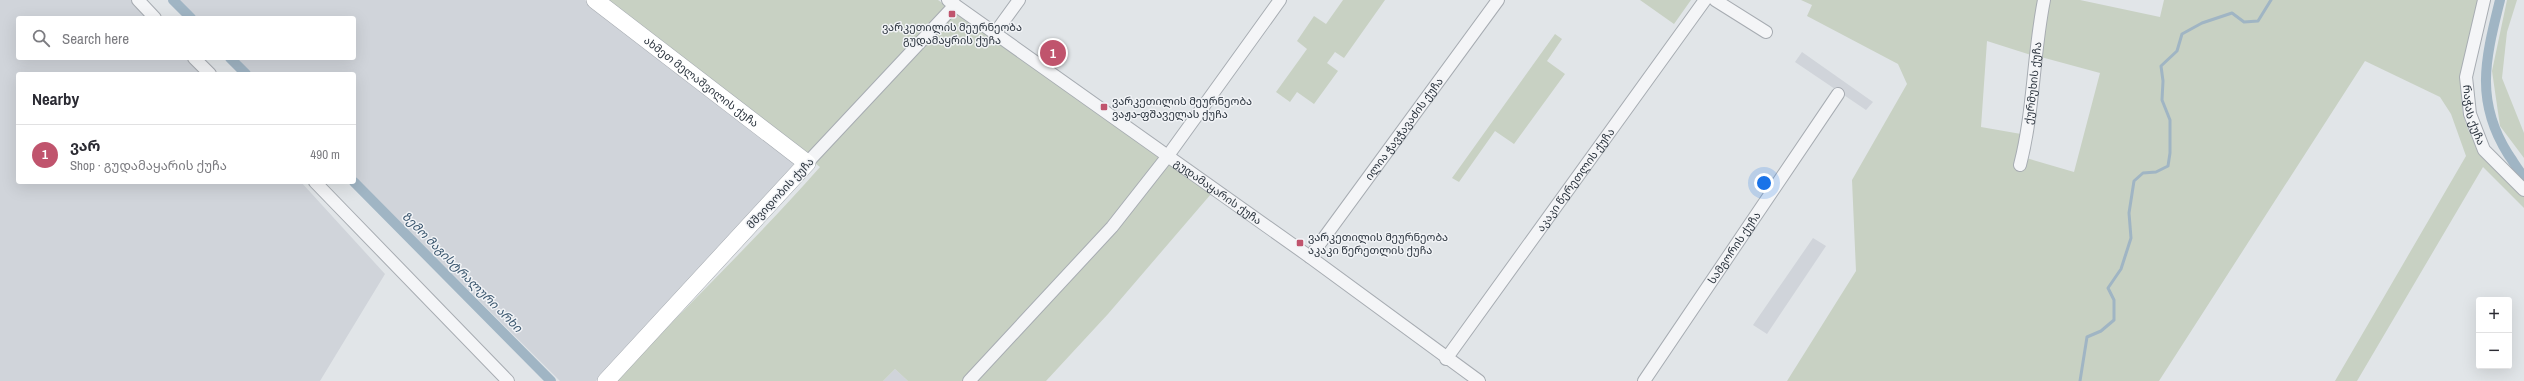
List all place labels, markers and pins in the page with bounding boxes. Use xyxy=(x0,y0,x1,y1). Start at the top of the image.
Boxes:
marker: ვარკეთილის მეურნეობა გუდამაყრის ქუჩა xyxy=(947,9,957,19)
place label: ვარკეთილის მეურნეობა გუდამაყრის ქუჩა xyxy=(882,20,1022,47)
pin: 1 xyxy=(1040,38,1066,68)
place label: ვარკეთილის მეურნეობა ვაჟა-ფშაველას ქუჩა xyxy=(1112,94,1252,121)
marker: ვარკეთილის მეურნეობა ვაჟა-ფშაველას ქუჩა xyxy=(1099,102,1109,112)
place label: ვარკეთილის მეურნეობა აკაკი წერეთლის ქუჩა xyxy=(1308,230,1448,257)
marker: ვარკეთილის მეურნეობა აკაკი წერეთლის ქუჩა xyxy=(1295,238,1305,248)

